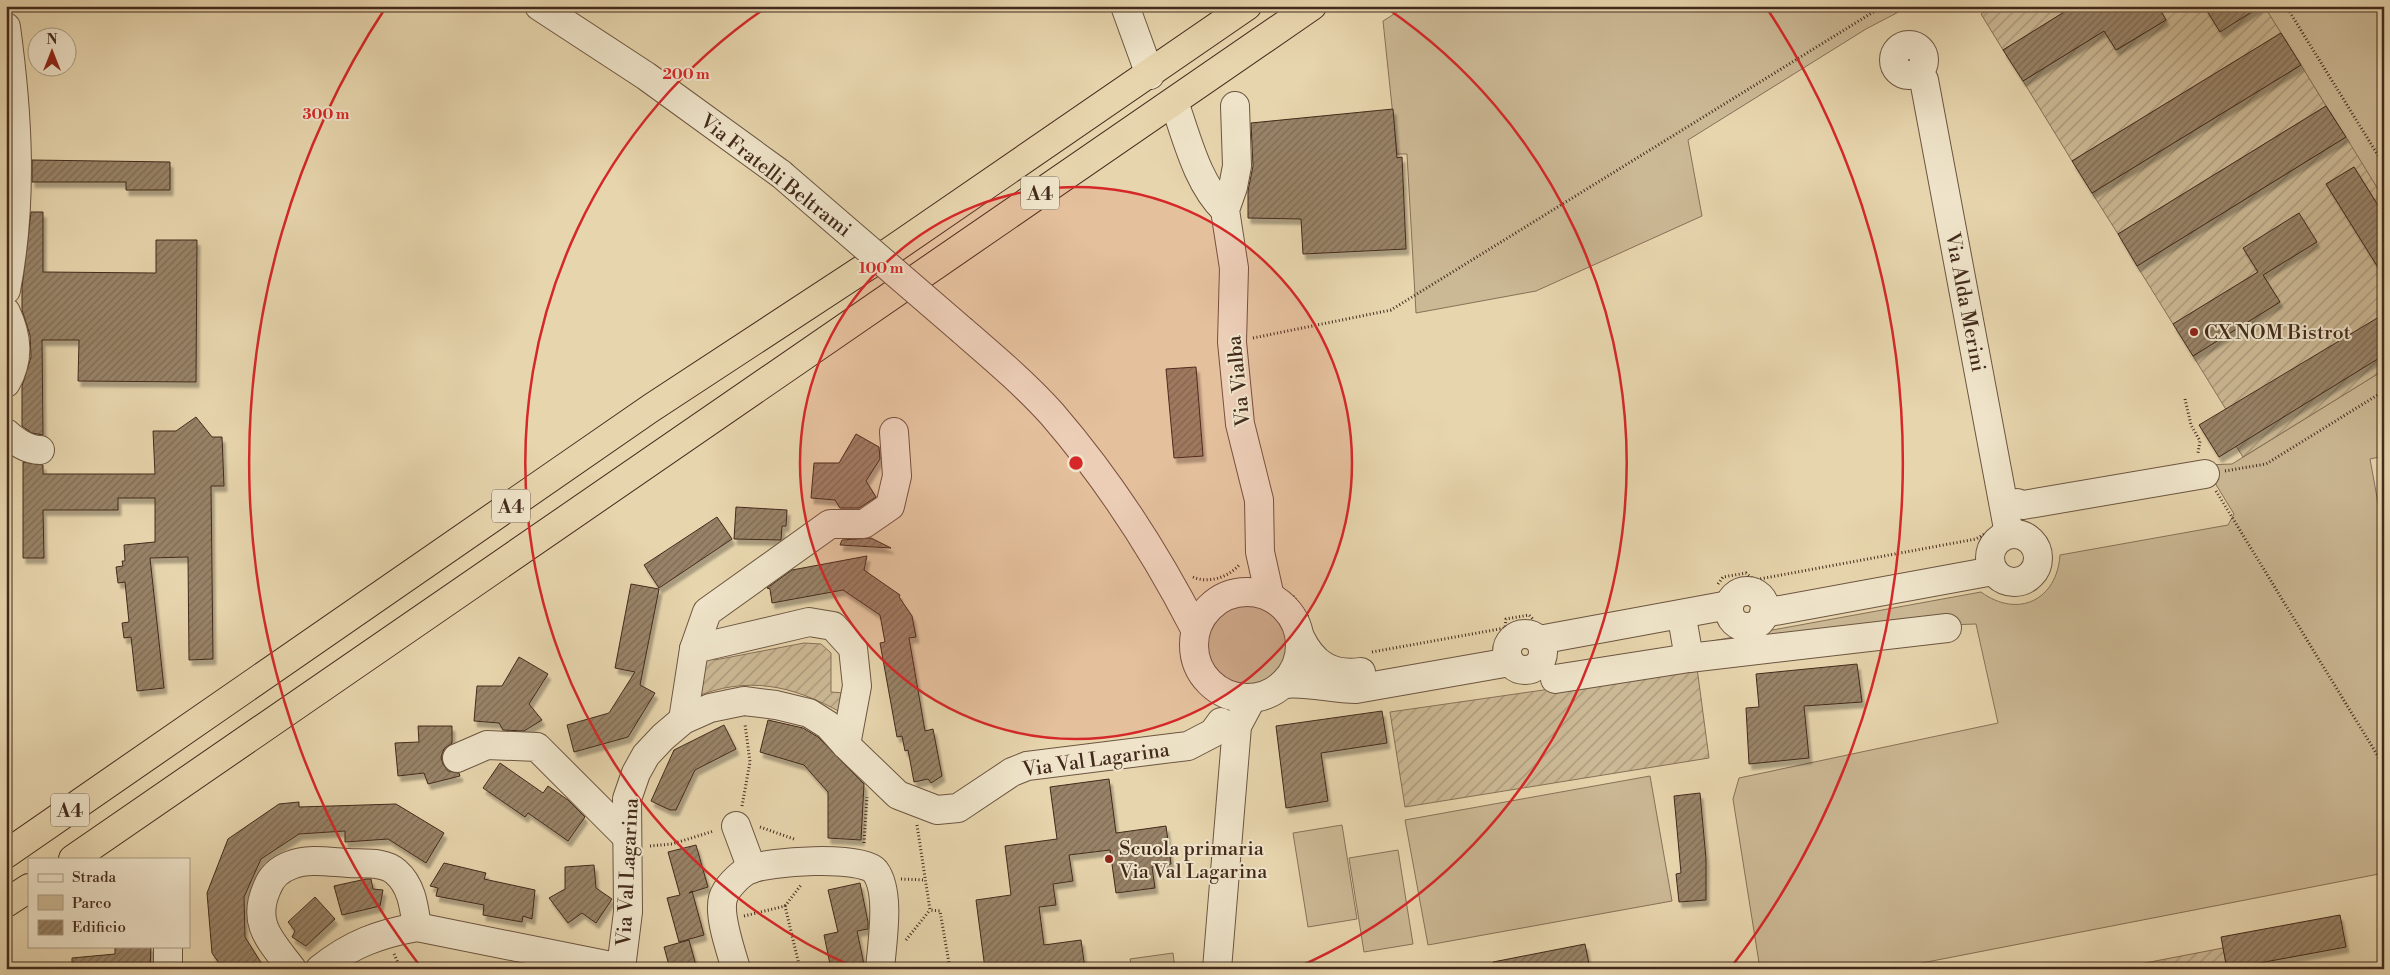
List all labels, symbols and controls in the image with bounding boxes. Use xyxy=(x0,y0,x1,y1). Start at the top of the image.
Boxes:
north arrow xyxy=(28,28,78,78)
text: N xyxy=(46,31,58,49)
text: 200 m xyxy=(662,65,710,84)
text: 300 m xyxy=(303,105,350,124)
street label: Via Fratelli Beltrami xyxy=(694,109,856,243)
road number: A4 xyxy=(1021,177,1059,210)
street label: Via Alda Merini xyxy=(1939,230,1990,374)
text: 100 m xyxy=(859,259,904,278)
place label: CX NOM Bistrot xyxy=(2204,321,2351,346)
marker: CX NOM Bistrot xyxy=(2188,326,2200,338)
street label: Via Vialba xyxy=(1222,333,1257,429)
centre of rings xyxy=(1067,454,1085,472)
road number: A4 xyxy=(492,490,530,522)
street label: Via Val Lagarina xyxy=(1020,738,1172,783)
road number: A4 xyxy=(51,794,89,826)
street label: Via Val Lagarina xyxy=(612,797,645,948)
place label: Scuola primaria Via Val Lagarina xyxy=(1118,837,1268,885)
marker: Scuola primaria Via Val Lagarina xyxy=(1103,853,1115,865)
legend xyxy=(28,858,190,948)
text: Strada xyxy=(72,868,116,887)
text: Parco xyxy=(72,894,111,913)
text: Edificio xyxy=(72,918,126,937)

